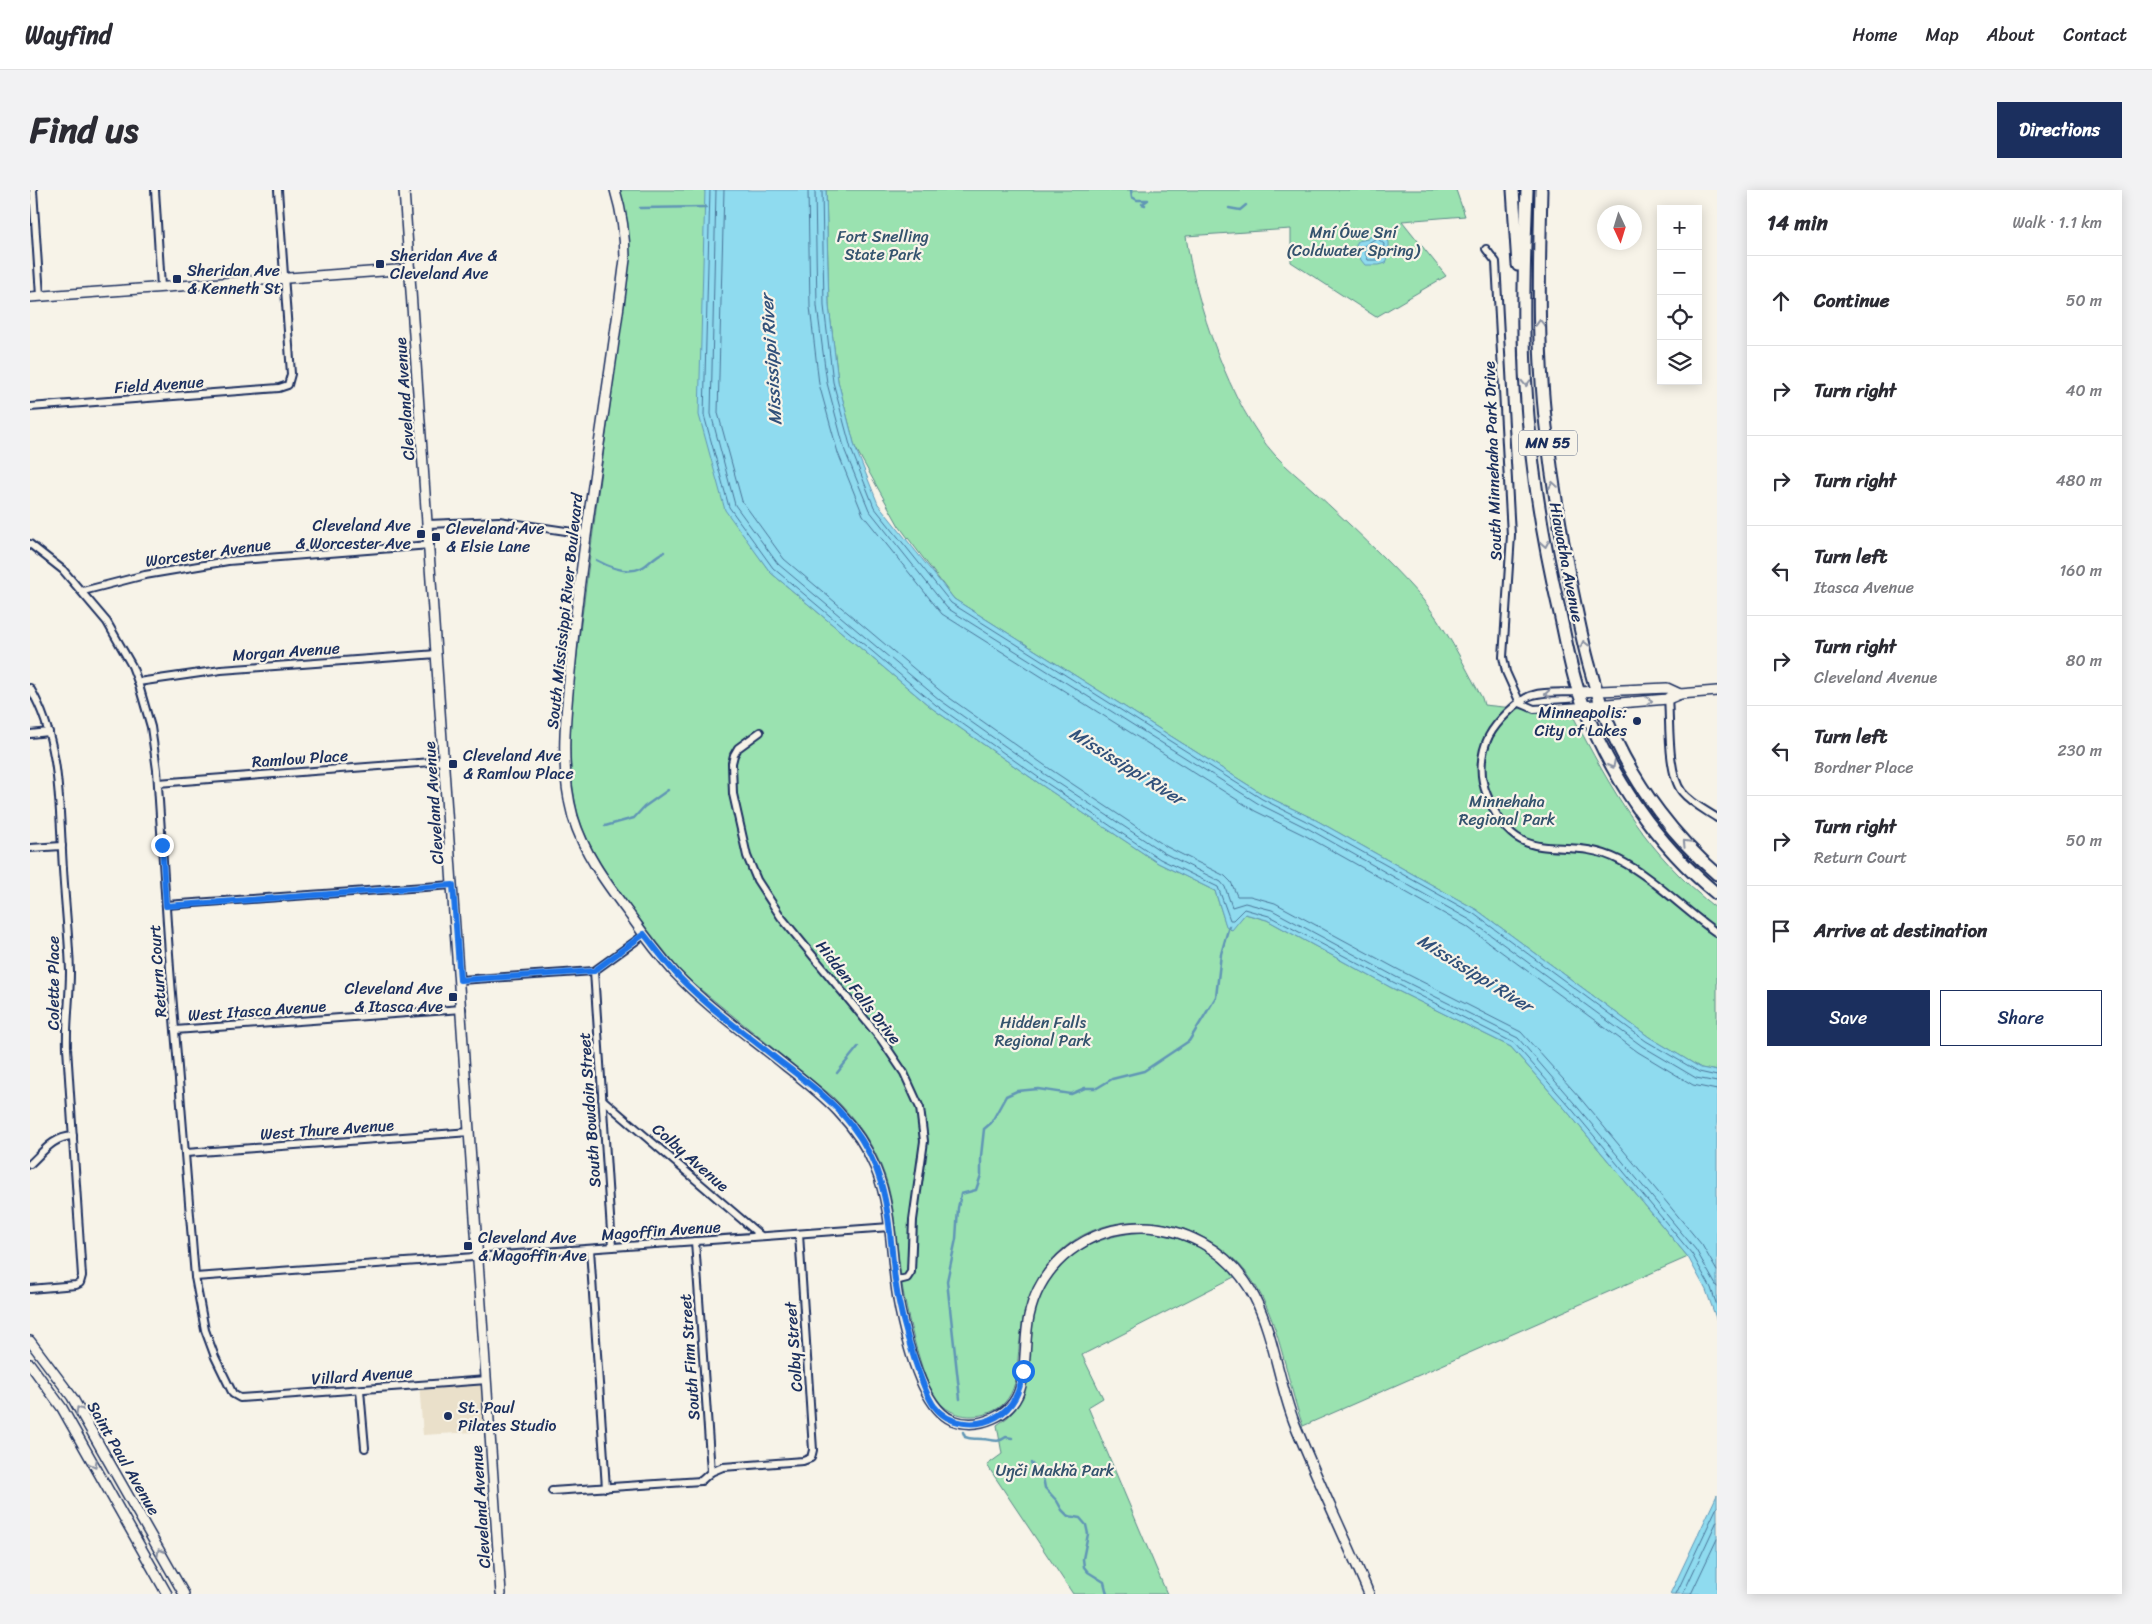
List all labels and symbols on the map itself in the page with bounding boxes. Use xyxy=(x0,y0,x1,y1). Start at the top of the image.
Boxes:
north arrow xyxy=(1597,205,1642,250)
park label: Mní Ówe Sní (Coldwater Spring) xyxy=(1286,218,1421,265)
park label: Fort Snelling State Park xyxy=(837,222,929,269)
place label: Sheridan Ave & Cleveland Ave xyxy=(390,241,497,288)
place label: Sheridan Ave & Kenneth St xyxy=(187,256,281,303)
marker: Sheridan Ave & Cleveland Ave xyxy=(374,258,386,270)
marker: Sheridan Ave & Kenneth St xyxy=(171,273,183,285)
water label: Mississippi River xyxy=(750,290,792,426)
one-way arrow xyxy=(1535,319,1545,326)
street label: Cleveland Avenue xyxy=(386,336,423,461)
street label: South Minnehaha Park Drive xyxy=(1475,360,1510,561)
street label: Field Avenue xyxy=(113,367,205,402)
one-way arrow xyxy=(1521,379,1532,387)
road number: MN 55 xyxy=(1519,430,1577,456)
one-way arrow xyxy=(1549,480,1559,489)
street label: South Mississippi River Boulevard xyxy=(538,490,591,730)
street label: Hiawatha Avenue xyxy=(1541,499,1592,625)
place label: Cleveland Ave & Worcester Ave xyxy=(295,511,411,558)
place label: Cleveland Ave & Elsie Lane xyxy=(446,514,544,561)
marker: Cleveland Ave & Worcester Ave xyxy=(415,528,427,540)
street label: Worcester Avenue xyxy=(144,529,273,576)
marker: Cleveland Ave & Elsie Lane xyxy=(430,531,442,543)
one-way arrow xyxy=(1540,540,1550,549)
street label: Morgan Avenue xyxy=(231,633,341,670)
one-way arrow xyxy=(1579,640,1590,649)
one-way arrow xyxy=(1544,688,1552,699)
one-way arrow xyxy=(1645,695,1653,706)
place label: Minneapolis: City of Lakes xyxy=(1534,698,1628,745)
marker: Minneapolis: City of Lakes xyxy=(1631,715,1643,727)
water label: Mississippi River xyxy=(1063,718,1194,816)
street label: Cleveland Avenue xyxy=(415,740,452,865)
street label: Ramlow Place xyxy=(251,741,349,776)
place label: Cleveland Ave & Ramlow Place xyxy=(463,741,574,788)
marker: Cleveland Ave & Ramlow Place xyxy=(447,758,459,770)
one-way arrow xyxy=(1606,760,1616,769)
park label: Minnehaha Regional Park xyxy=(1459,787,1556,834)
route end xyxy=(151,834,174,857)
one-way arrow xyxy=(1683,840,1692,849)
street label: Return Court xyxy=(140,924,175,1018)
water label: Mississippi River xyxy=(1411,925,1542,1023)
street label: Hidden Falls Drive xyxy=(808,934,909,1051)
street label: Colette Place xyxy=(39,936,68,1030)
place label: Cleveland Ave & Itasca Ave xyxy=(345,974,443,1021)
street label: West Itasca Avenue xyxy=(187,991,327,1030)
marker: Cleveland Ave & Itasca Ave xyxy=(447,991,459,1003)
park label: Hidden Falls Regional Park xyxy=(995,1008,1092,1055)
street label: South Bowdoin Street xyxy=(570,1032,609,1188)
street label: West Thure Avenue xyxy=(259,1110,395,1149)
street label: Colby Avenue xyxy=(645,1115,736,1200)
street label: Magoffin Avenue xyxy=(600,1212,722,1249)
place label: Cleveland Ave & Magoffin Ave xyxy=(478,1223,587,1270)
marker: Cleveland Ave & Magoffin Ave xyxy=(462,1240,474,1252)
street label: South Finn Street xyxy=(671,1293,708,1421)
street label: Colby Street xyxy=(776,1300,811,1393)
street label: Villard Avenue xyxy=(310,1357,414,1393)
route start xyxy=(1012,1360,1035,1383)
place label: St. Paul Pilates Studio xyxy=(458,1393,557,1440)
street label: Saint Paul Avenue xyxy=(79,1395,168,1521)
one-way arrow xyxy=(76,1407,86,1416)
marker: St. Paul Pilates Studio xyxy=(442,1410,454,1422)
street label: Cleveland Avenue xyxy=(462,1444,499,1569)
park label: Uŋči Makȟa Park xyxy=(996,1456,1115,1485)
one-way arrow xyxy=(88,1459,98,1468)
one-way arrow xyxy=(156,1548,166,1557)

